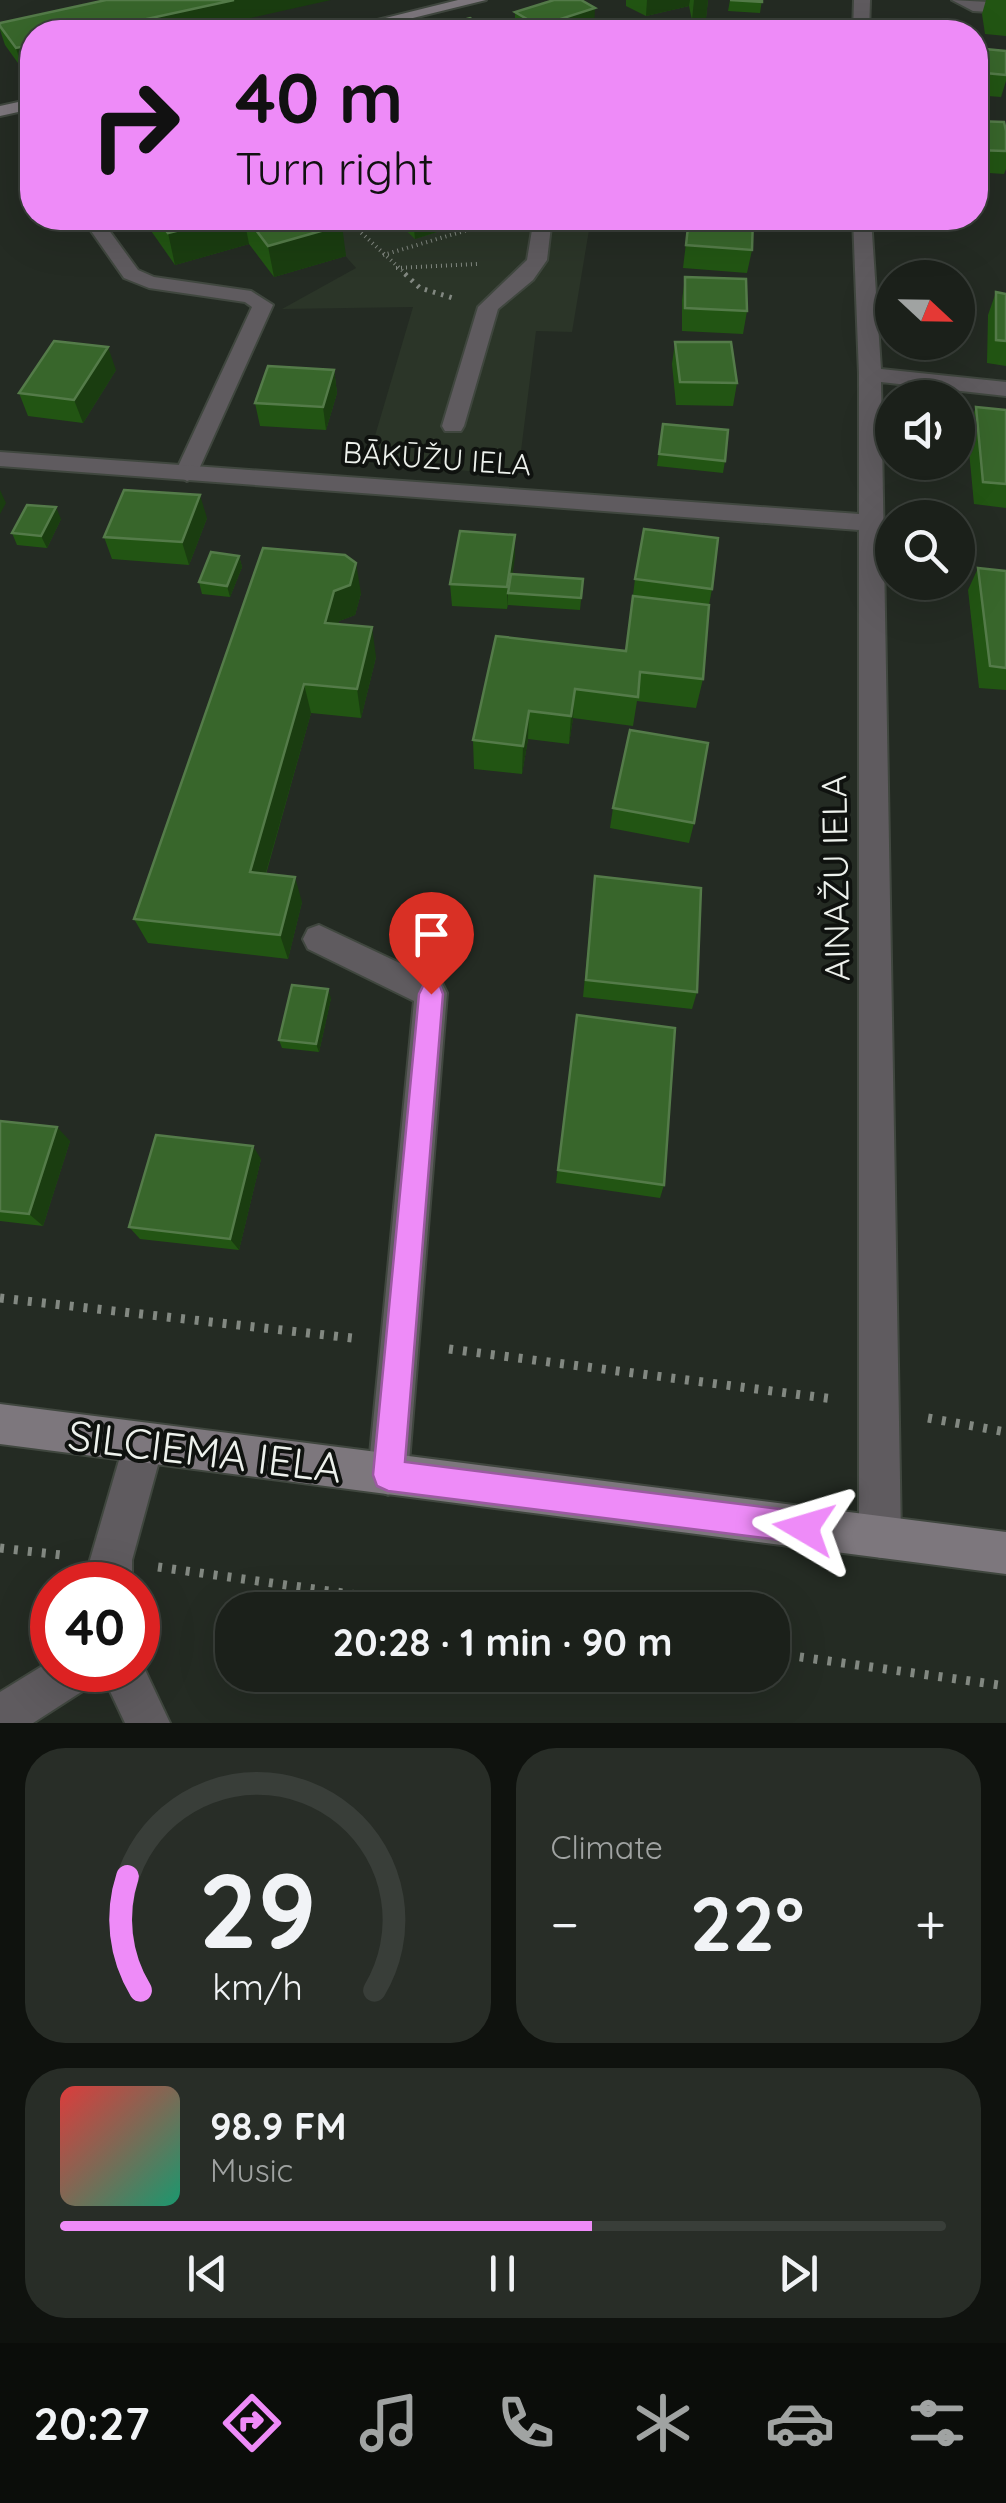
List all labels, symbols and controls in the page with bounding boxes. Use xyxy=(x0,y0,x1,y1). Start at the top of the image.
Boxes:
text: 40 m xyxy=(235,53,403,141)
icon: right xyxy=(70,60,200,190)
text: Turn right xyxy=(235,140,434,196)
north arrow xyxy=(875,260,975,360)
map controls xyxy=(875,260,975,600)
button: sound xyxy=(875,380,975,480)
street label: BĀKŪŽU IELA xyxy=(341,432,533,484)
button: search xyxy=(875,500,975,600)
street label: AINAŽU IELA xyxy=(811,774,859,982)
pin xyxy=(389,892,474,995)
icon: arrive xyxy=(404,907,459,962)
street label: SILCIEMA IELA xyxy=(65,1408,345,1494)
position arrow xyxy=(752,1476,856,1580)
speed limit sign: 40 xyxy=(30,1562,160,1692)
text: 20:28 · 1 min · 90 m xyxy=(333,1618,672,1666)
text: Climate xyxy=(551,1827,663,1867)
text: 29 xyxy=(199,1844,317,1974)
text: 22° xyxy=(690,1876,804,1970)
text: − xyxy=(551,1889,579,1958)
text: + xyxy=(915,1889,946,1958)
text: km/h xyxy=(212,1964,303,2009)
text: 98.9 FM xyxy=(210,2102,347,2150)
text: Music xyxy=(210,2150,293,2190)
icon: previous xyxy=(180,2246,235,2301)
icon: pause xyxy=(475,2246,530,2301)
icon: next xyxy=(771,2246,826,2301)
icon: directions xyxy=(217,2388,287,2458)
icon: music xyxy=(354,2388,424,2458)
icon: phone xyxy=(491,2388,561,2458)
icon: climate xyxy=(628,2388,698,2458)
icon: car xyxy=(765,2388,835,2458)
icon: filters xyxy=(902,2388,972,2458)
text: 20:27 xyxy=(34,2395,149,2451)

